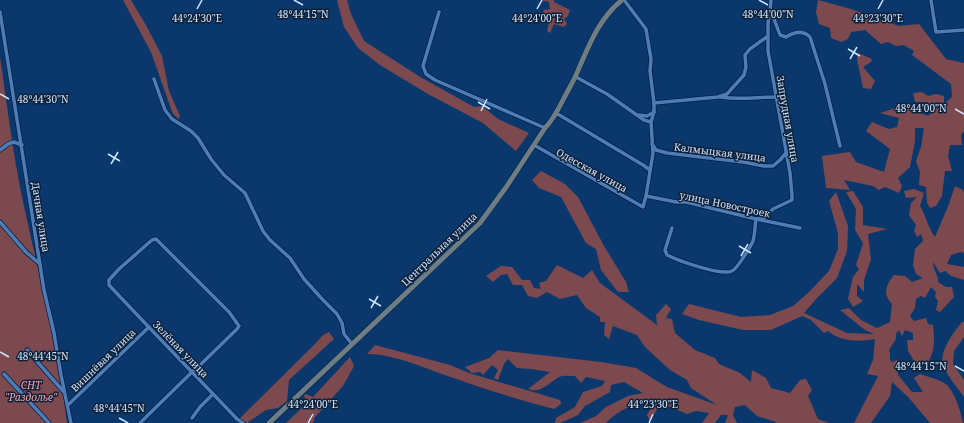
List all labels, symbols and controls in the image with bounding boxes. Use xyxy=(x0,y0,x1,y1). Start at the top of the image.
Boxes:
text: 48°44'15"N xyxy=(277,7,329,21)
text: 48°44'00"N xyxy=(742,7,794,21)
text: 44°24'30"E xyxy=(172,11,222,25)
text: 44°24'00"E xyxy=(512,11,562,25)
text: 44°23'30"E xyxy=(853,11,903,25)
street label: Запрудная улица xyxy=(773,74,803,164)
text: 48°44'30"N xyxy=(17,92,69,106)
text: 48°44'00"N xyxy=(895,101,947,115)
street label: Калмыцкая улица xyxy=(673,139,767,165)
street label: Одесская улица xyxy=(554,145,630,196)
street label: Дачная улица xyxy=(29,181,54,253)
street label: улица Новостроек xyxy=(678,188,772,220)
street label: Центральная улица xyxy=(398,209,480,289)
street label: Зелёная улица xyxy=(150,317,212,381)
street label: Вишнёвая улица xyxy=(67,325,139,395)
text: 48°44'45"N xyxy=(17,349,69,363)
text: 48°44'15"N xyxy=(895,359,947,373)
park label: СНТ "Раздолье" xyxy=(5,378,58,404)
text: 44°24'00"E xyxy=(288,397,338,411)
text: 44°23'30"E xyxy=(628,397,678,411)
text: 48°44'45"N xyxy=(93,401,145,415)

